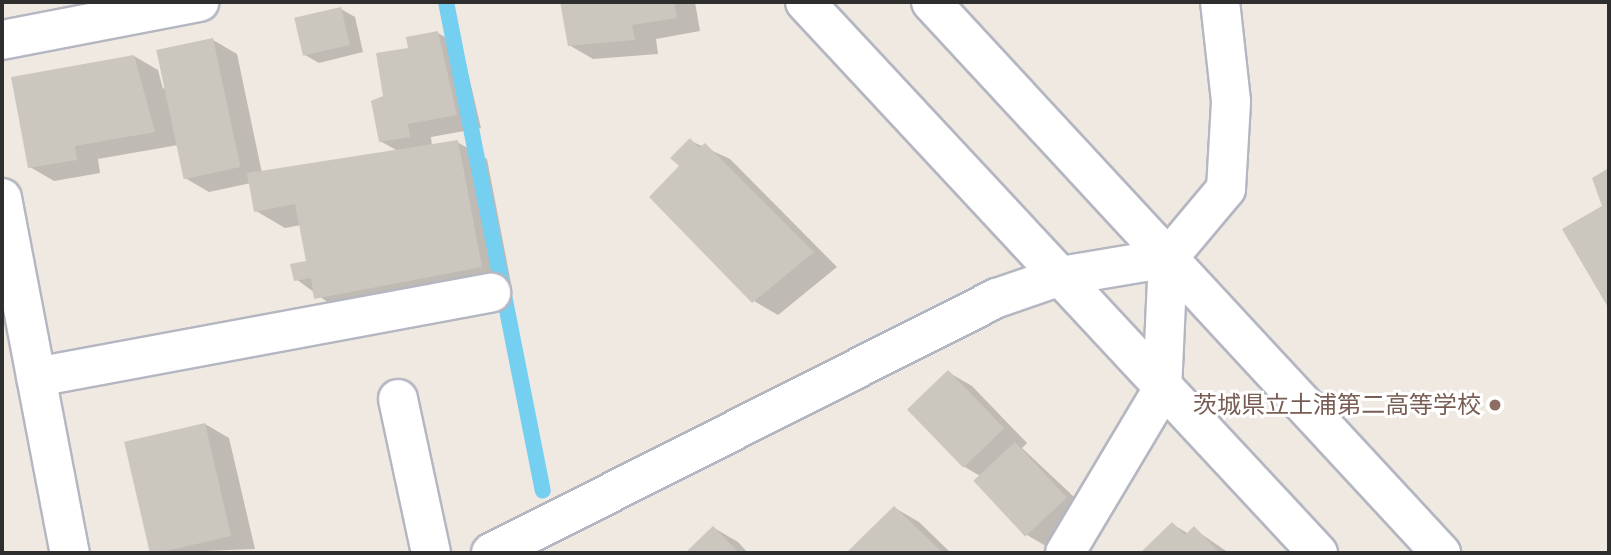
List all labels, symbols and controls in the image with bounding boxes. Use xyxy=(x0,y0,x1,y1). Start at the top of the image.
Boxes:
place label: 茨城県立土浦第二高等学校 xyxy=(1193,391,1481,419)
marker: 茨城県立土浦第二高等学校 xyxy=(1487,397,1503,413)

